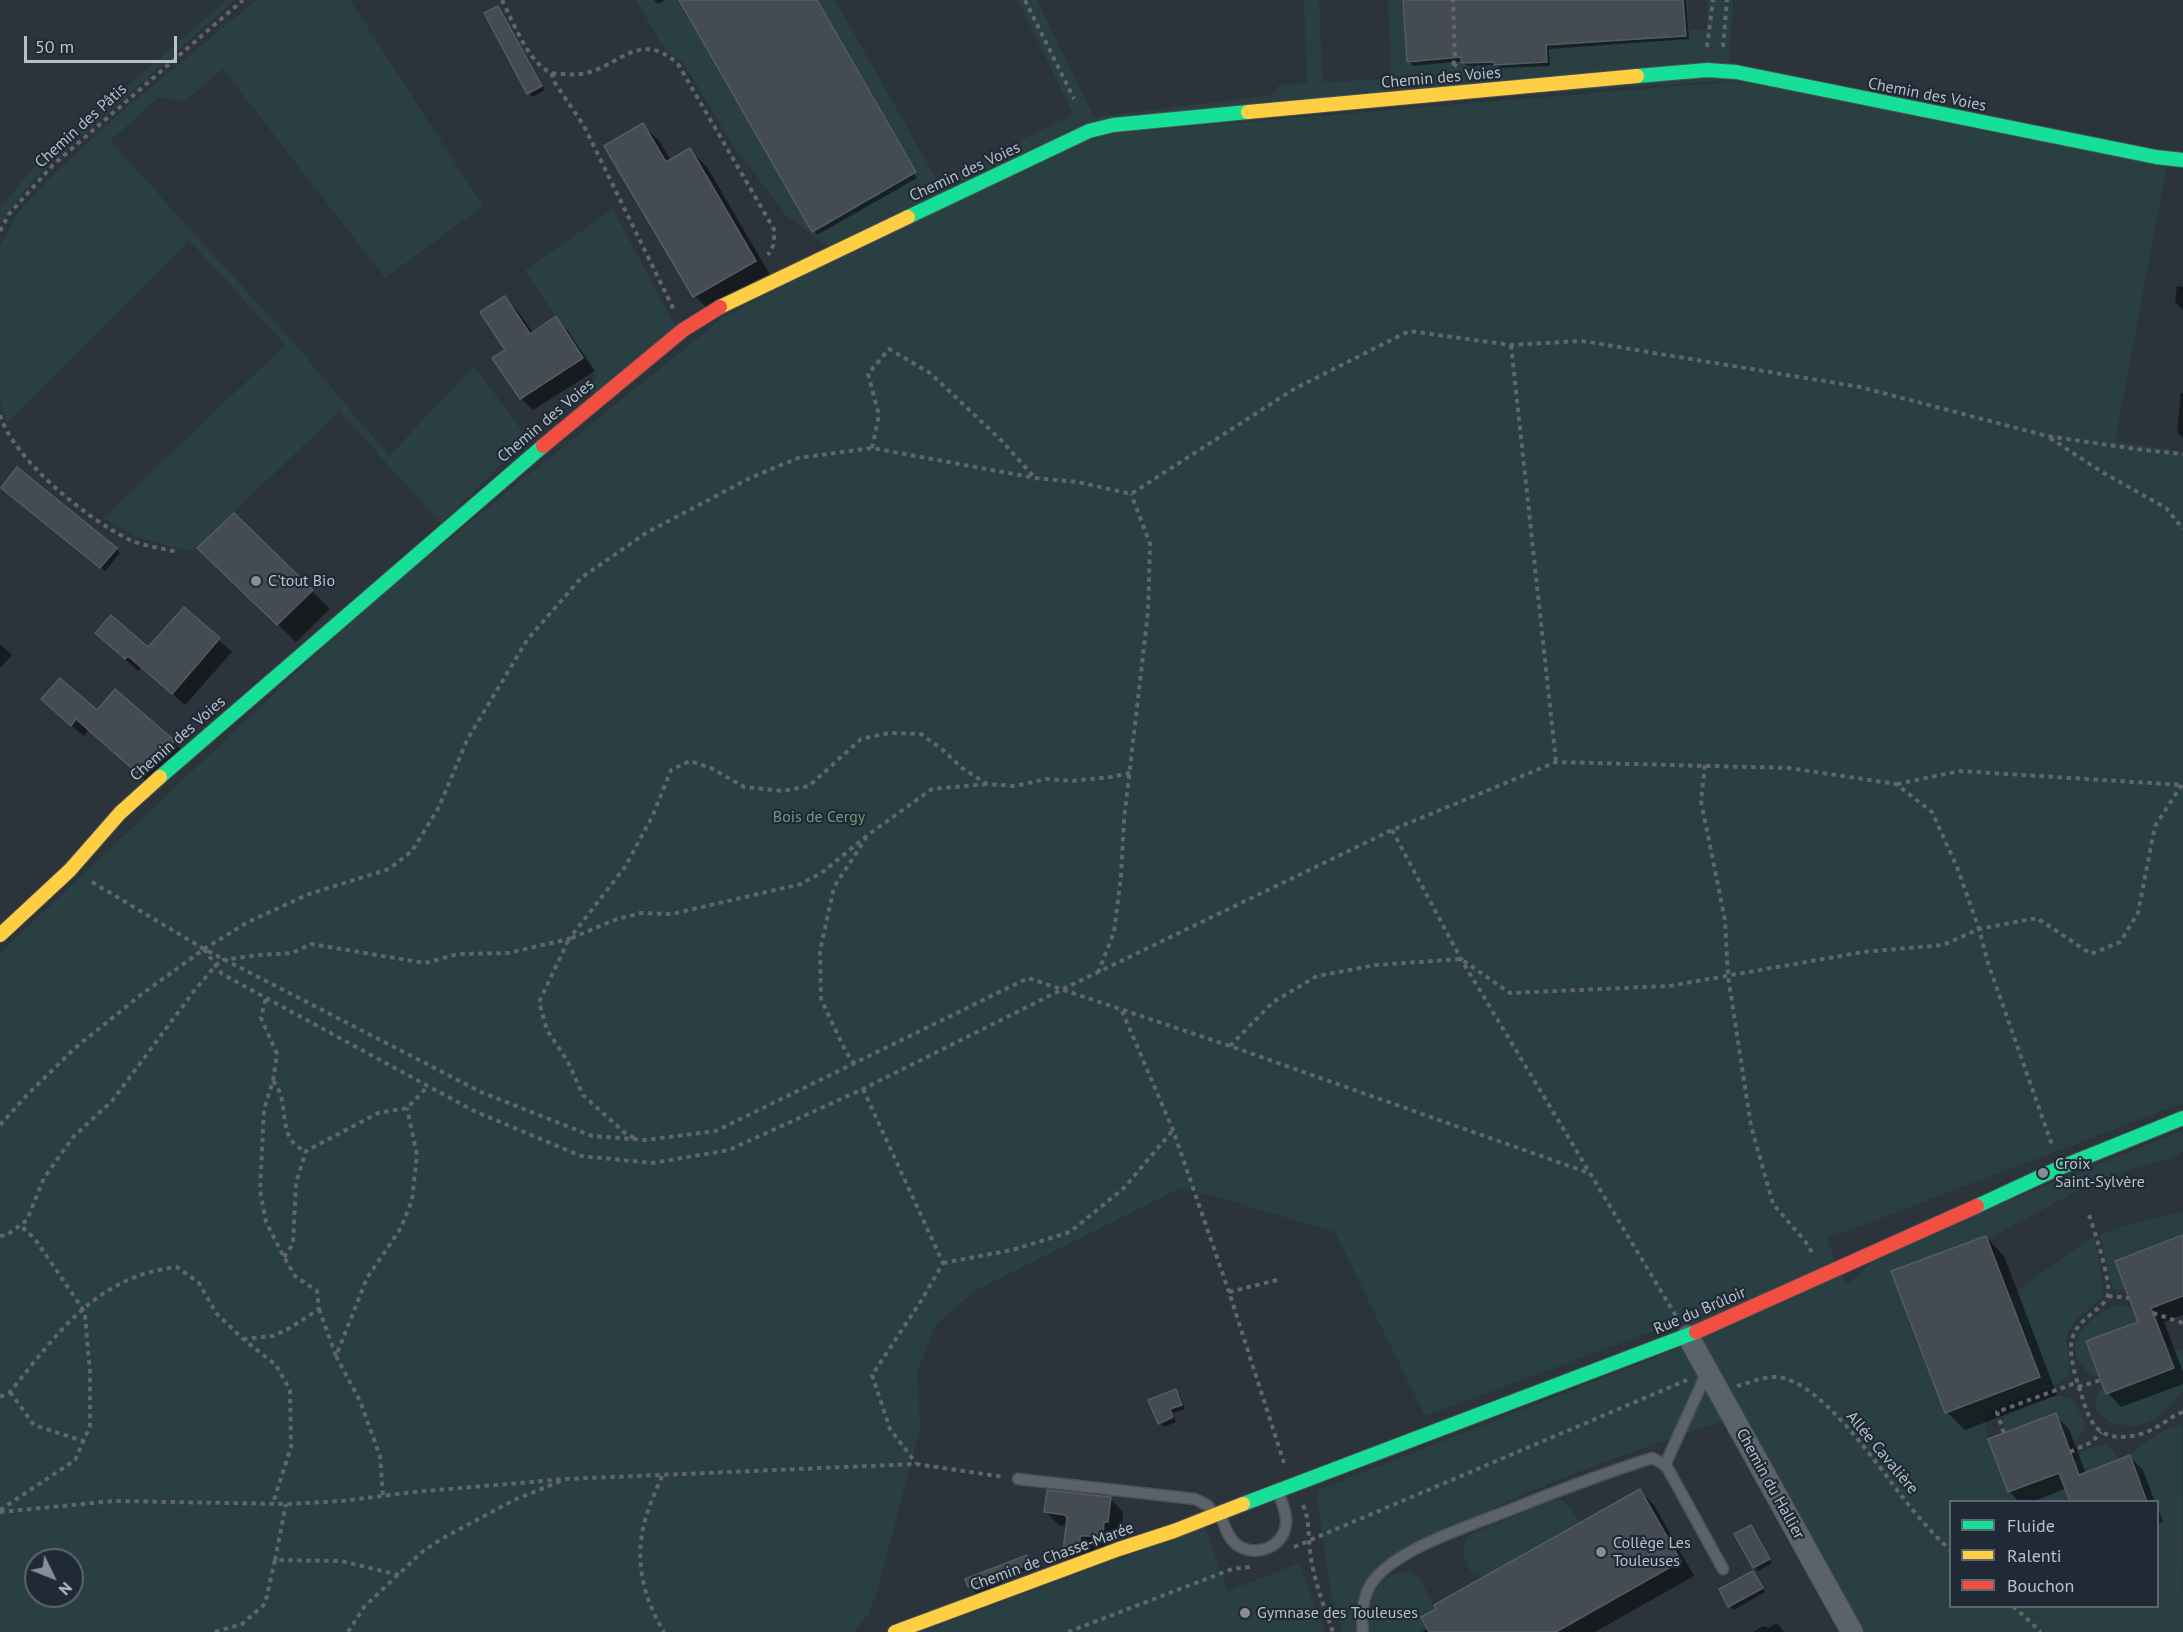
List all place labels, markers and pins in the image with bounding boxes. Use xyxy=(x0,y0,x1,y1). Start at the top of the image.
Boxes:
place label: C'tout Bio xyxy=(268,571,335,591)
marker: C'tout Bio xyxy=(249,574,263,588)
place label: Croix Saint-Sylvère xyxy=(2055,1154,2145,1192)
marker: Croix Saint-Sylvère xyxy=(2036,1166,2050,1180)
place label: Collège Les Touleuses xyxy=(1613,1533,1691,1571)
marker: Collège Les Touleuses xyxy=(1594,1545,1608,1559)
place label: Gymnase des Touleuses xyxy=(1257,1603,1418,1623)
marker: Gymnase des Touleuses xyxy=(1238,1606,1252,1620)

